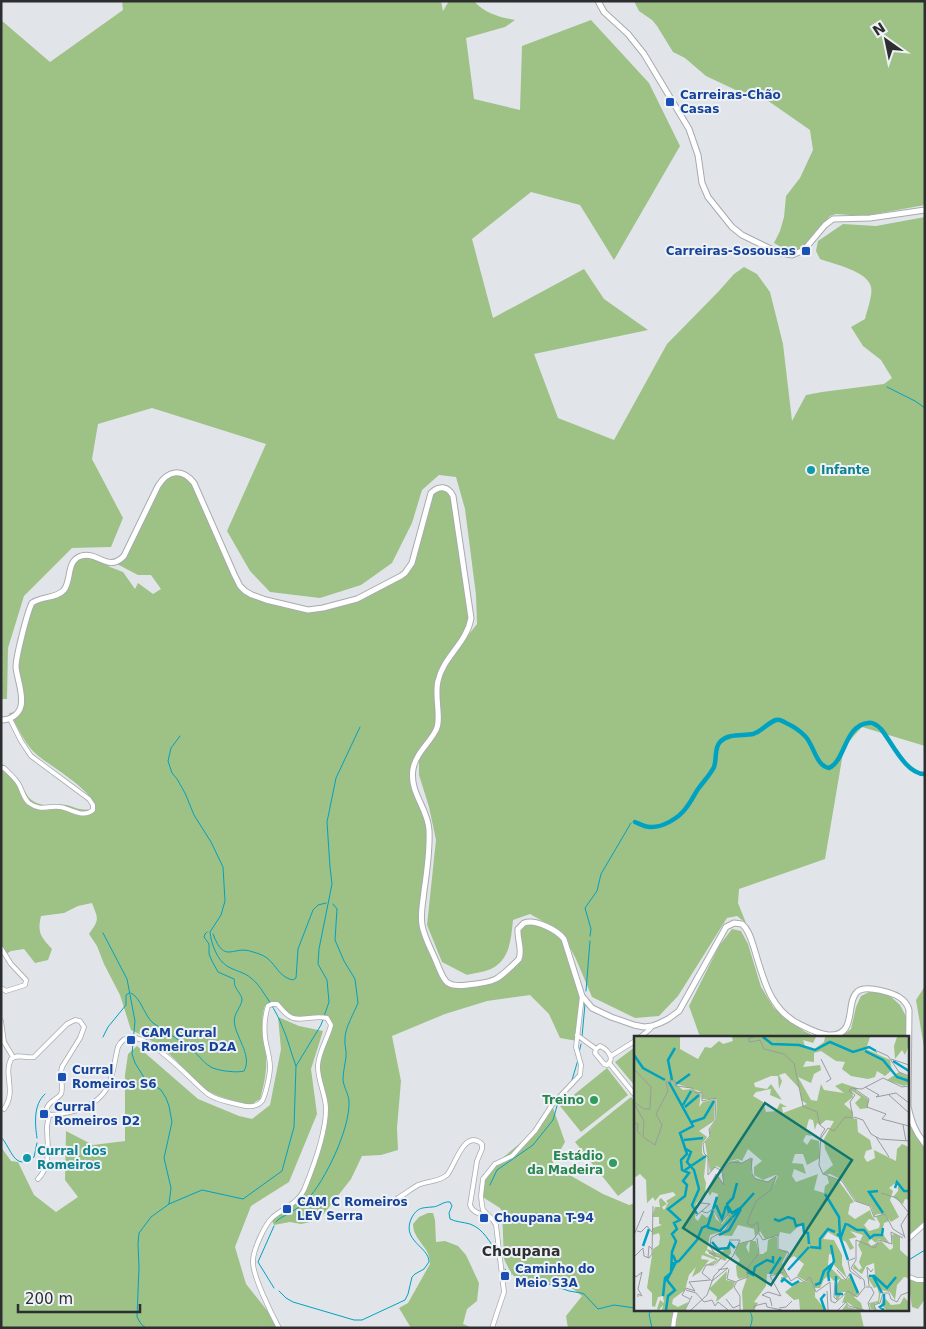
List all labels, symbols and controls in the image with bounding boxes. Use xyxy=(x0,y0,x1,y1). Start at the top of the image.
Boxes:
north arrow xyxy=(861,15,911,65)
text: N xyxy=(870,19,888,39)
place label: Carreiras-Chão Casas xyxy=(680,88,781,116)
marker: Carreiras-Chão Casas xyxy=(664,96,676,108)
place label: Carreiras-Sosousas xyxy=(666,244,796,258)
marker: Carreiras-Sosousas xyxy=(800,245,812,257)
place label: Infante xyxy=(821,463,870,477)
marker: Infante xyxy=(805,464,817,476)
place label: CAM Curral Romeiros D2A xyxy=(141,1026,237,1054)
marker: CAM Curral Romeiros D2A xyxy=(125,1034,137,1046)
inset map xyxy=(634,1036,908,1312)
place label: Curral Romeiros S6 xyxy=(72,1063,157,1091)
marker: Curral Romeiros S6 xyxy=(56,1071,68,1083)
place label: Treino xyxy=(542,1093,584,1107)
marker: Treino xyxy=(588,1094,600,1106)
place label: Curral Romeiros D2 xyxy=(54,1100,140,1128)
marker: Curral Romeiros D2 xyxy=(38,1108,50,1120)
place label: Curral dos Romeiros xyxy=(37,1144,107,1172)
place label: Estádio da Madeira xyxy=(527,1149,603,1177)
marker: Curral dos Romeiros xyxy=(21,1152,33,1164)
marker: Estádio da Madeira xyxy=(607,1157,619,1169)
place label: CAM C Romeiros LEV Serra xyxy=(297,1195,408,1223)
marker: CAM C Romeiros LEV Serra xyxy=(281,1203,293,1215)
place label: Choupana T-94 xyxy=(494,1211,594,1225)
marker: Choupana T-94 xyxy=(478,1212,490,1224)
district label: Choupana xyxy=(482,1243,560,1259)
place label: Caminho do Meio S3A xyxy=(515,1262,595,1290)
marker: Caminho do Meio S3A xyxy=(499,1270,511,1282)
scale bar xyxy=(18,1282,140,1314)
text: 200 m xyxy=(25,1290,73,1308)

